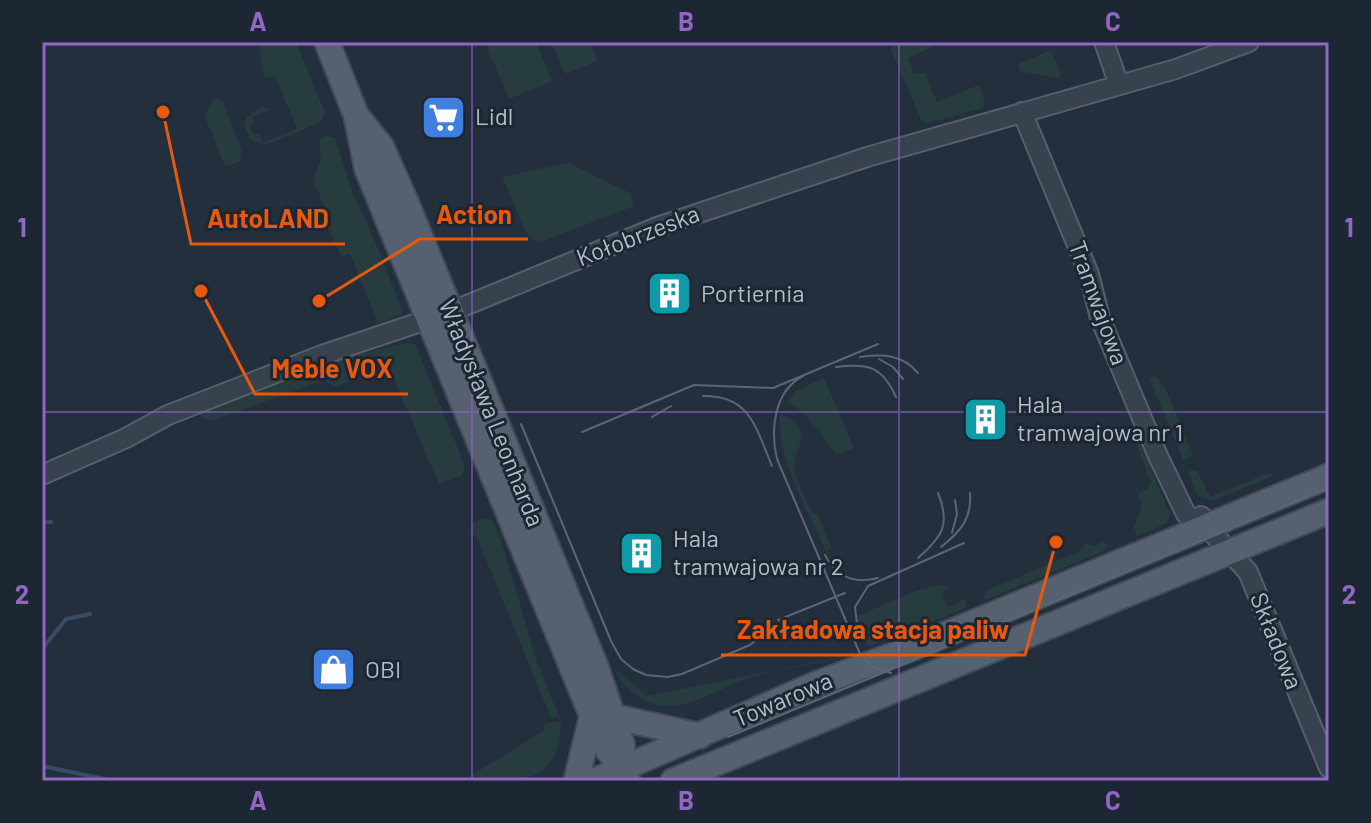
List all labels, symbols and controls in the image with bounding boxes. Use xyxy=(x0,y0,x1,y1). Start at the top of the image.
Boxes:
text: A xyxy=(249,5,267,36)
text: B xyxy=(678,5,694,36)
text: C xyxy=(1105,5,1121,36)
supermarket icon: Lidl xyxy=(420,93,468,141)
place label: Lidl xyxy=(475,101,513,130)
callout: Action xyxy=(420,189,528,239)
callout: AutoLAND xyxy=(191,194,345,244)
text: Action xyxy=(436,198,512,229)
street label: Kołobrzeska xyxy=(572,198,703,271)
text: AutoLAND xyxy=(207,202,329,233)
text: 1 xyxy=(17,211,27,242)
text: 1 xyxy=(1344,211,1354,242)
street label: Tramwajowa xyxy=(1064,236,1135,369)
building icon: Portiernia xyxy=(646,270,694,318)
place label: Portiernia xyxy=(701,278,805,307)
street label: Władysława Leonharda xyxy=(434,295,551,530)
callout: Meble VOX xyxy=(255,344,408,394)
text: Meble VOX xyxy=(271,352,393,383)
place label: Hala tramwajowa nr 1 xyxy=(1017,389,1183,446)
building icon: Hala tramwajowa nr 1 xyxy=(962,395,1010,443)
place label: Hala tramwajowa nr 2 xyxy=(673,523,844,580)
building icon: Hala tramwajowa nr 2 xyxy=(618,529,666,577)
text: 2 xyxy=(15,578,29,609)
text: 2 xyxy=(1342,578,1356,609)
street label: Składowa xyxy=(1245,588,1310,693)
callout: Zakładowa stacja paliw xyxy=(721,605,1025,655)
text: Zakładowa stacja paliw xyxy=(737,613,1009,644)
shop icon: OBI xyxy=(310,646,358,694)
place label: OBI xyxy=(365,654,401,683)
street label: Towarowa xyxy=(729,665,836,732)
text: A xyxy=(249,784,267,815)
text: B xyxy=(678,784,694,815)
text: C xyxy=(1105,784,1121,815)

